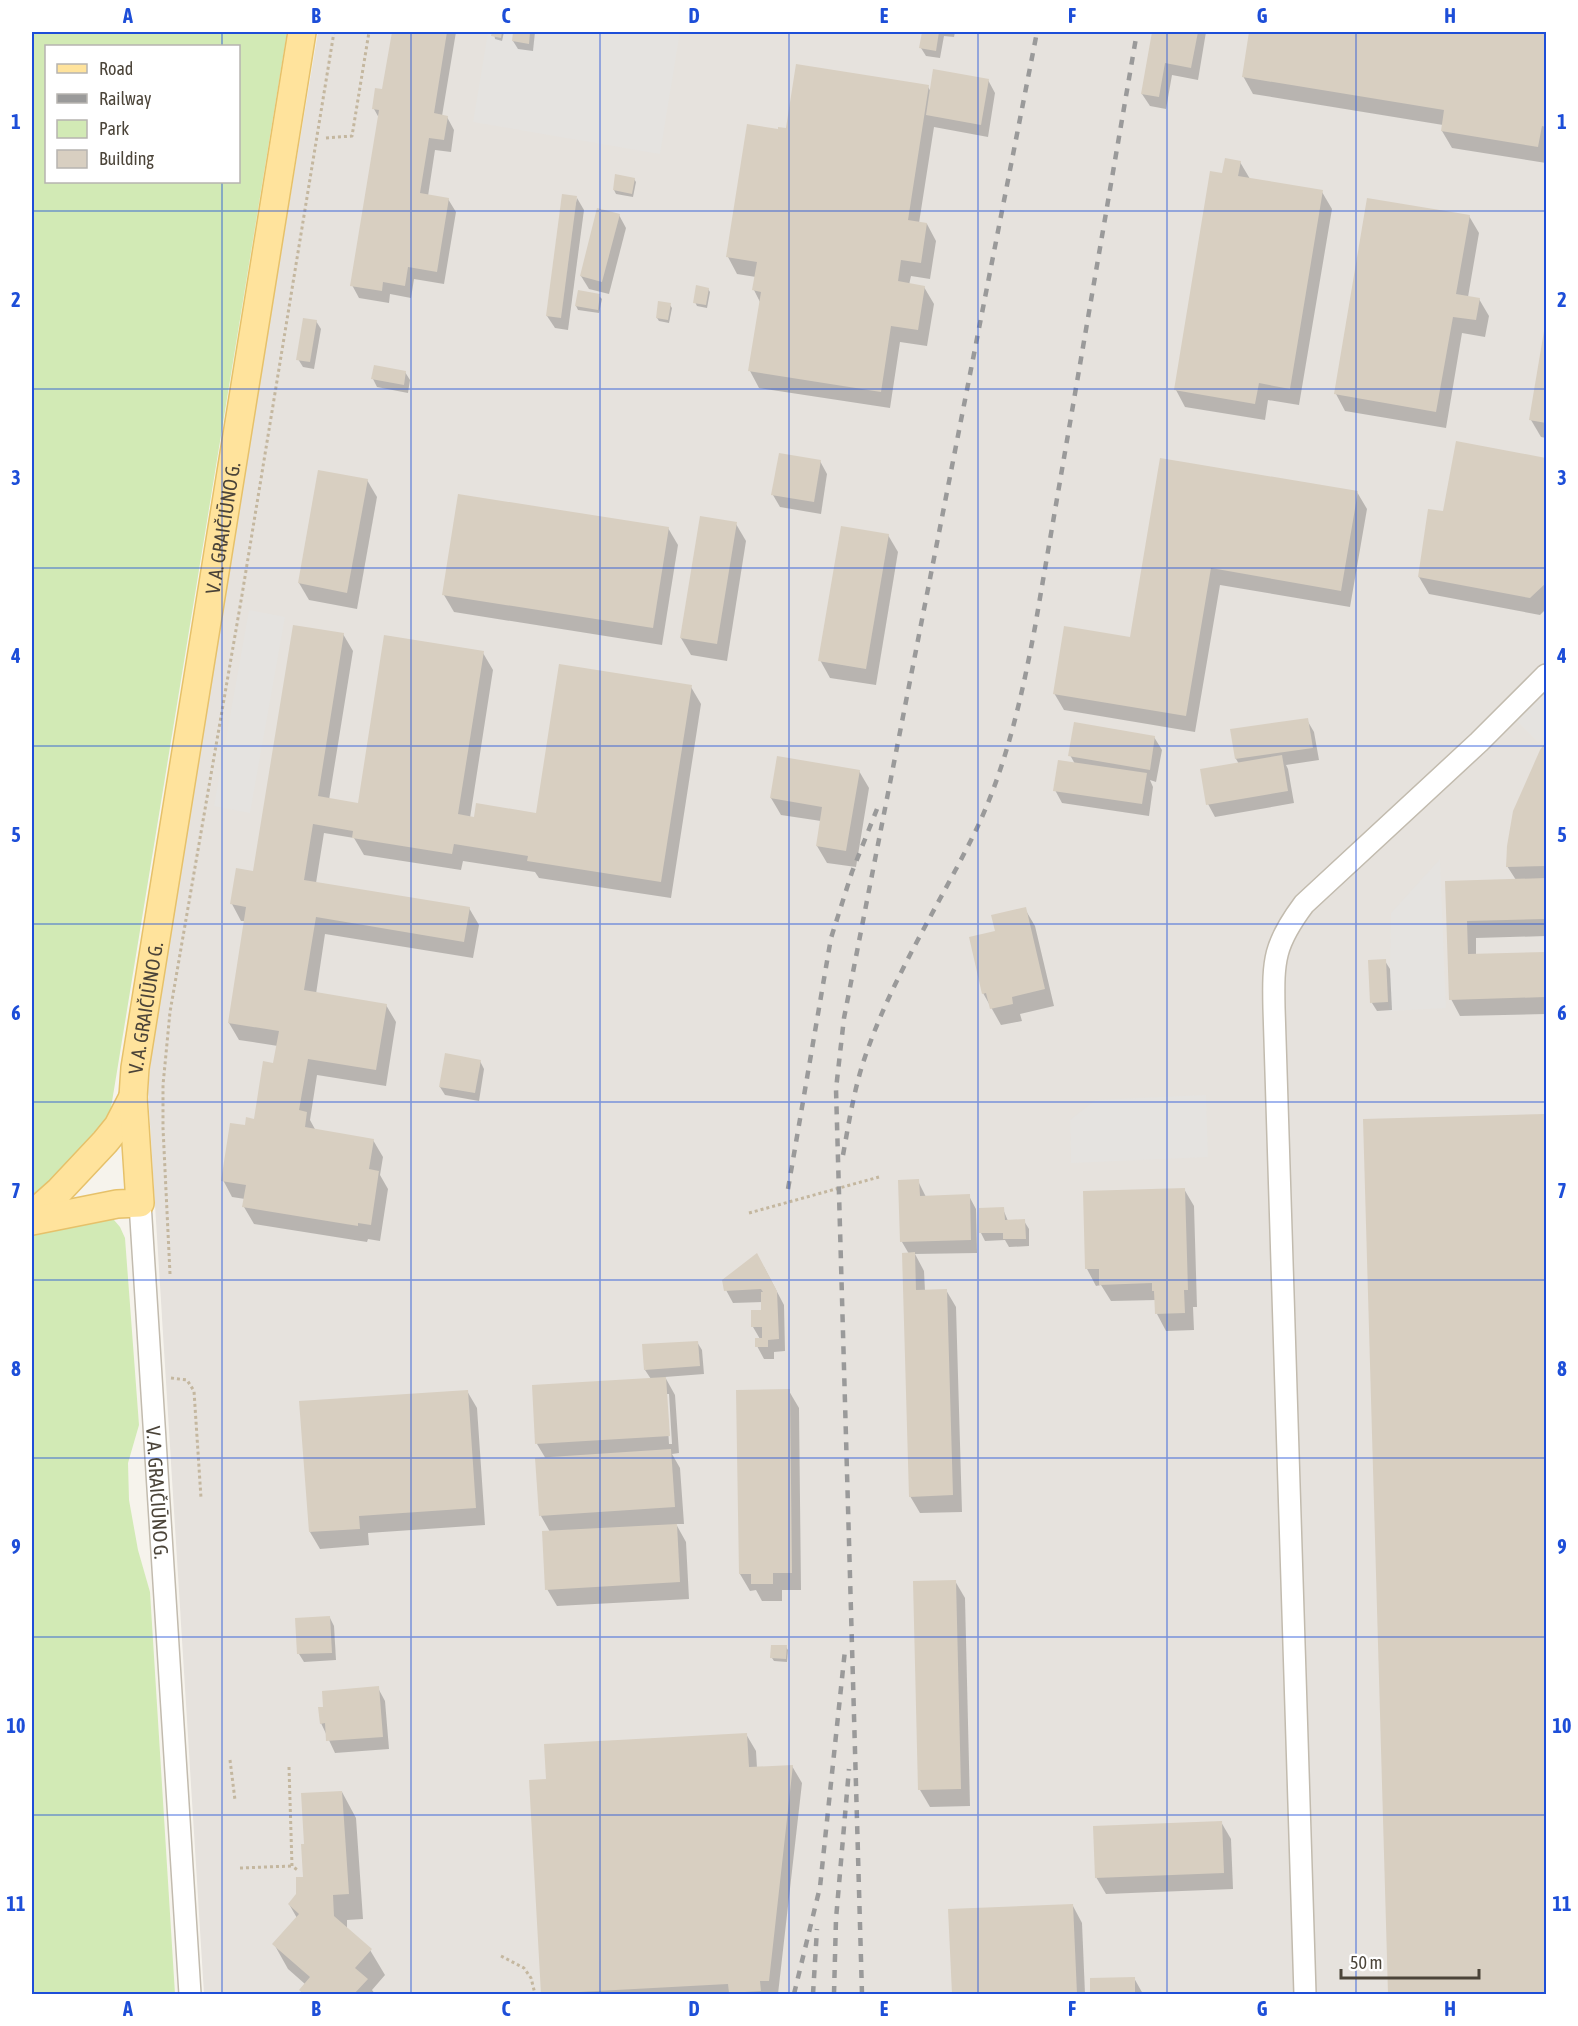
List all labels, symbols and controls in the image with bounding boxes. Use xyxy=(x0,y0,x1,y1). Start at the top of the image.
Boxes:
text: A xyxy=(122,4,133,27)
text: B xyxy=(311,4,321,27)
text: C xyxy=(502,4,511,27)
text: D xyxy=(688,4,700,27)
text: E xyxy=(880,4,889,27)
text: F xyxy=(1068,4,1076,27)
text: G xyxy=(1257,4,1268,27)
text: H xyxy=(1444,4,1456,27)
legend xyxy=(45,45,240,183)
text: Road xyxy=(99,58,133,79)
text: Railway xyxy=(99,88,151,109)
text: 1 xyxy=(11,110,21,133)
text: 1 xyxy=(1557,110,1567,133)
text: Park xyxy=(99,118,129,139)
text: Building xyxy=(99,148,154,169)
text: 2 xyxy=(11,288,21,311)
text: 2 xyxy=(1557,288,1567,311)
street label: V. A. GRAIČIŪNO G. xyxy=(200,460,244,596)
text: 3 xyxy=(11,466,21,489)
text: 3 xyxy=(1557,466,1567,489)
text: 4 xyxy=(10,644,21,667)
text: 4 xyxy=(1556,644,1567,667)
text: 5 xyxy=(11,823,21,846)
text: 5 xyxy=(1557,823,1567,846)
street label: V. A. GRAIČIŪNO G. xyxy=(123,940,167,1074)
text: 6 xyxy=(11,1001,21,1024)
text: 6 xyxy=(1557,1001,1567,1024)
text: 7 xyxy=(11,1179,21,1202)
text: 7 xyxy=(1557,1179,1567,1202)
text: 8 xyxy=(11,1357,21,1380)
text: 8 xyxy=(1557,1357,1567,1380)
street label: V. A. GRAIČIŪNO G. xyxy=(143,1425,174,1560)
text: 9 xyxy=(11,1535,21,1558)
text: 9 xyxy=(1557,1535,1567,1558)
text: 10 xyxy=(7,1714,25,1737)
text: 10 xyxy=(1553,1714,1571,1737)
text: 11 xyxy=(7,1892,25,1915)
text: 11 xyxy=(1553,1892,1571,1915)
scale bar xyxy=(1341,1942,1479,1980)
text: 50 m xyxy=(1350,1952,1382,1973)
text: A xyxy=(122,1997,133,2020)
text: B xyxy=(311,1997,321,2020)
text: C xyxy=(502,1997,511,2020)
text: D xyxy=(688,1997,700,2020)
text: E xyxy=(880,1997,889,2020)
text: F xyxy=(1068,1997,1076,2020)
text: G xyxy=(1257,1997,1268,2020)
text: H xyxy=(1444,1997,1456,2020)

